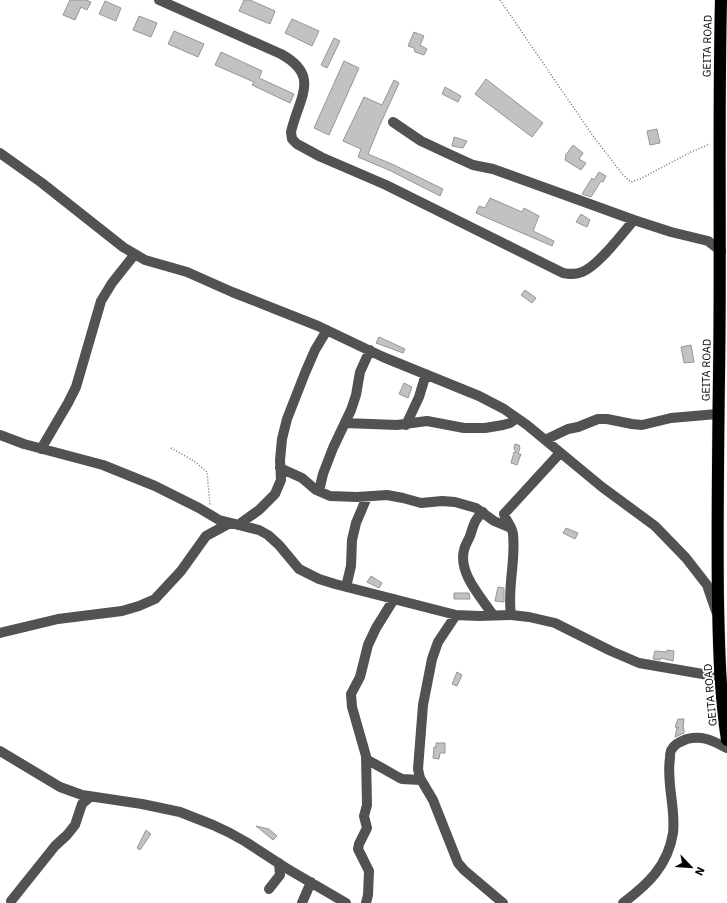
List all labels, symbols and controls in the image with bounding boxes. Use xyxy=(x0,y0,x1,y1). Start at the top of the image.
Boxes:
street label: GEITA ROAD xyxy=(699,15,715,77)
street label: GEITA ROAD xyxy=(698,339,714,401)
street label: GEITA ROAD xyxy=(700,663,720,727)
north arrow xyxy=(671,847,711,887)
text: N xyxy=(692,865,708,878)

